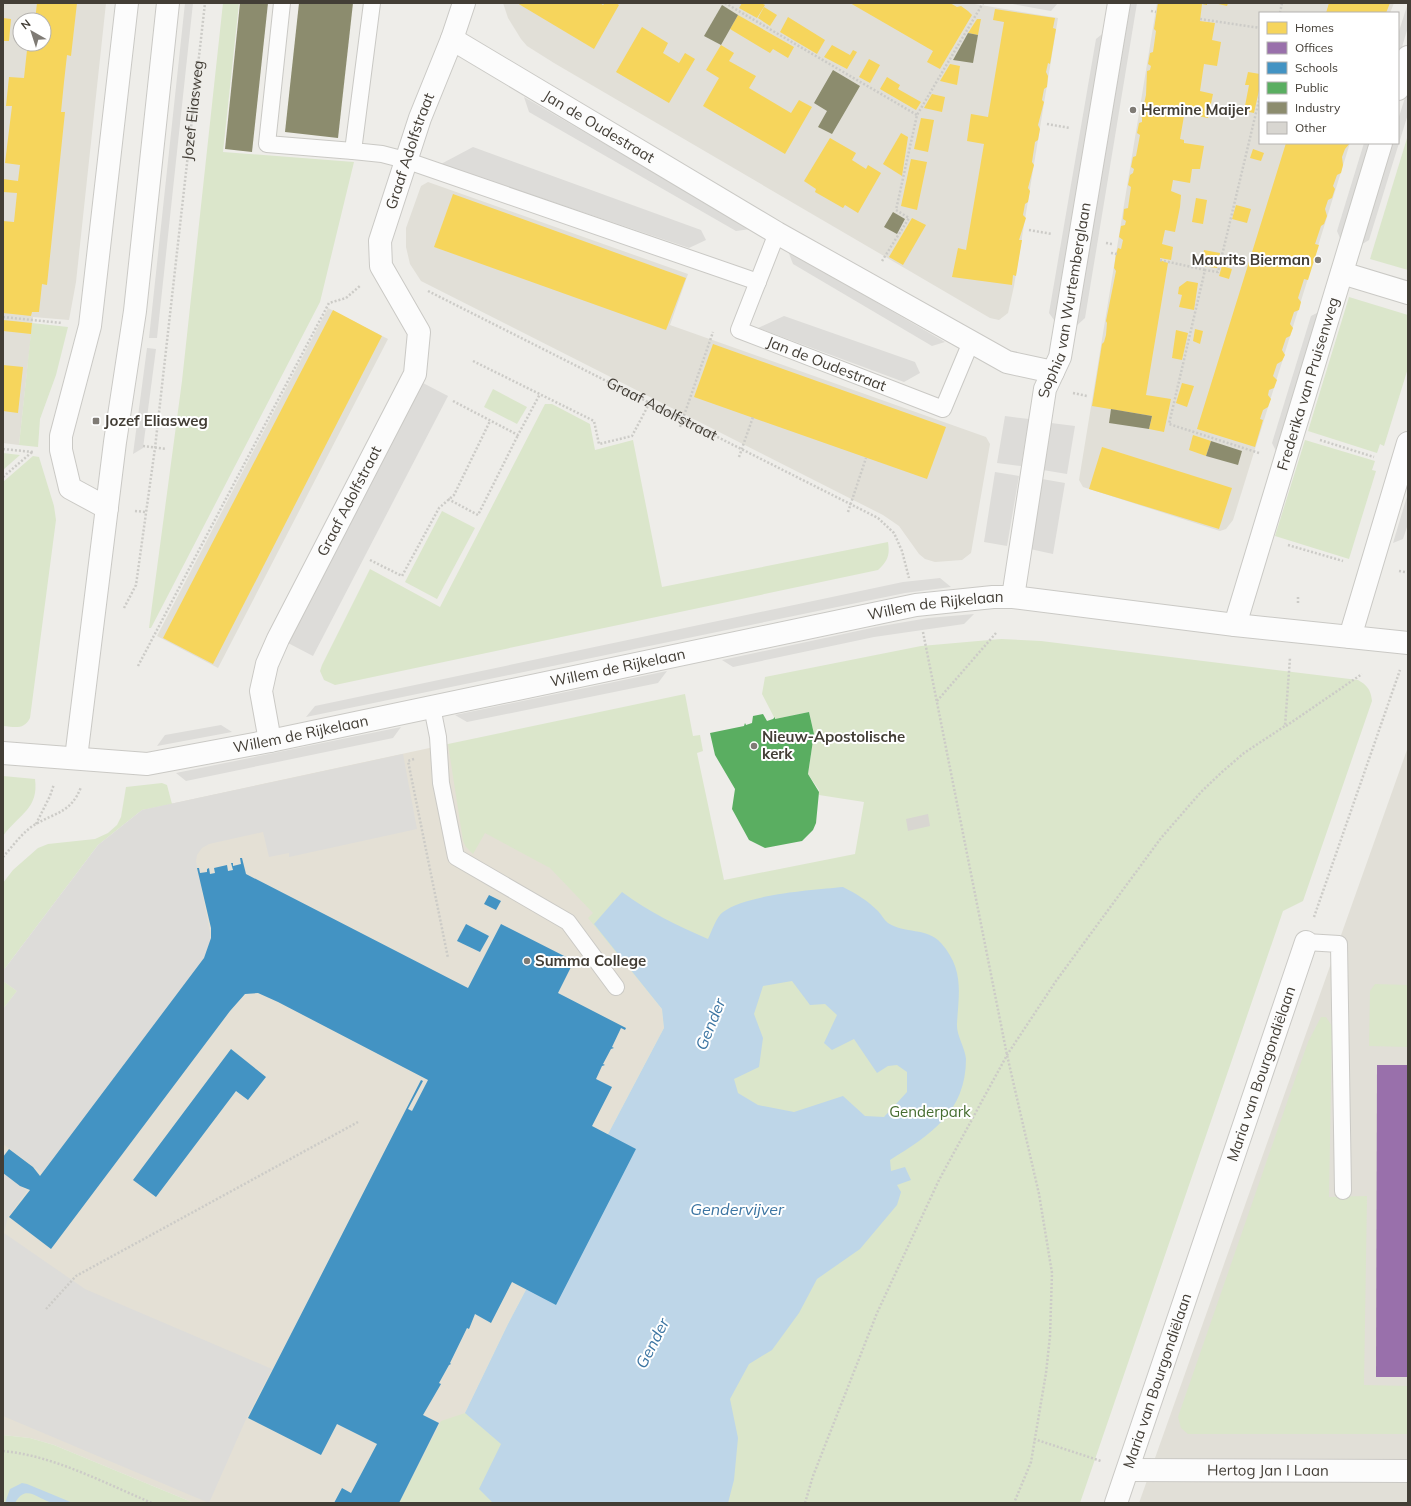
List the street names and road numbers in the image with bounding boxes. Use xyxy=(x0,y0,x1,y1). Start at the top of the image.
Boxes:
street label: Jozef Eliasweg xyxy=(177,59,207,161)
street label: Jan de Oudestraat xyxy=(540,86,658,167)
street label: Graaf Adolfstraat xyxy=(381,90,438,212)
street label: Sophia van Wurtemberglaan xyxy=(1034,201,1095,399)
street label: Frederika van Pruisenweg xyxy=(1272,295,1343,473)
street label: Jan de Oudestraat xyxy=(764,332,889,395)
street label: Graaf Adolfstraat xyxy=(603,373,721,444)
street label: Graaf Adolfstraat xyxy=(312,442,385,559)
street label: Willem de Rijkelaan xyxy=(866,587,1004,624)
street label: Willem de Rijkelaan xyxy=(549,644,687,691)
street label: Willem de Rijkelaan xyxy=(232,711,370,757)
street label: Maria van Bourgondiëlaan xyxy=(1222,984,1299,1164)
street label: Maria van Bourgondiëlaan xyxy=(1118,1291,1195,1471)
street label: Hertog Jan I Laan xyxy=(1207,1460,1329,1480)

